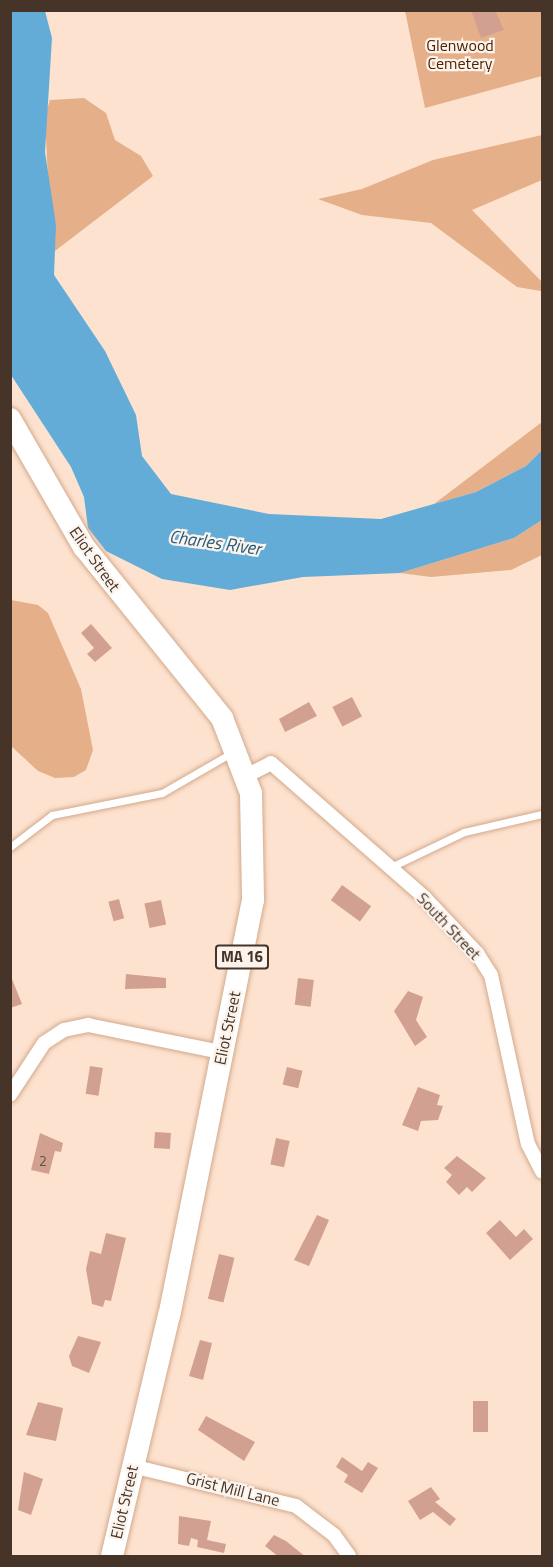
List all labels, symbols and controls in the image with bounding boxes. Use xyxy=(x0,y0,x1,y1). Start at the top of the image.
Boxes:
park label: Glenwood Cemetery xyxy=(426,35,494,73)
street label: Eliot Street xyxy=(66,523,124,595)
water label: Charles River xyxy=(168,526,262,560)
street label: South Street xyxy=(413,889,485,963)
road number: MA 16 xyxy=(215,945,269,969)
street label: Eliot Street xyxy=(210,989,244,1067)
house number: 2 xyxy=(39,1153,47,1169)
street label: Eliot Street xyxy=(106,1463,142,1541)
street label: Grist Mill Lane xyxy=(184,1468,282,1510)

